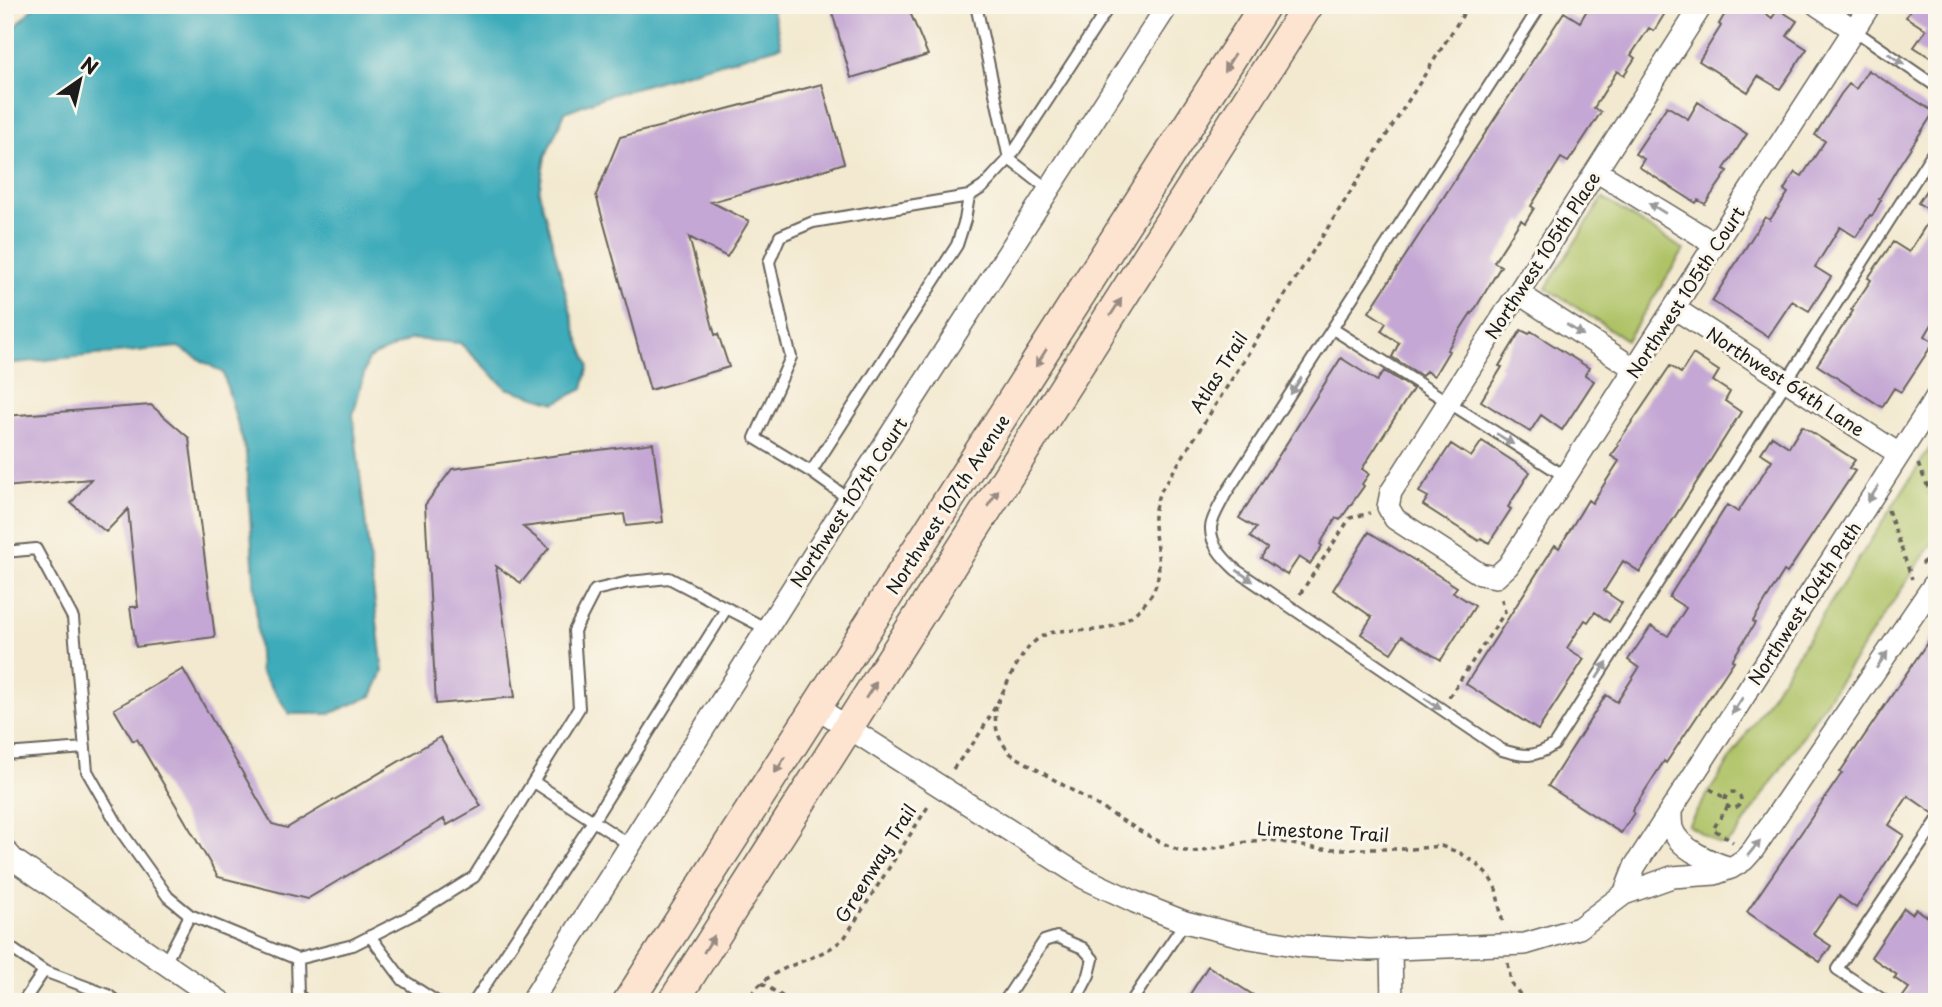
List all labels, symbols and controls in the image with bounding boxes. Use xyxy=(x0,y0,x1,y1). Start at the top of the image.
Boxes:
north arrow xyxy=(46,46,116,116)
text: N xyxy=(76,49,104,81)
one-way arrow xyxy=(1886,52,1905,65)
one-way arrow xyxy=(1222,53,1235,72)
street label: Northwest 105th Place xyxy=(1478,166,1606,344)
street label: Northwest 105th Court xyxy=(1619,201,1751,383)
one-way arrow xyxy=(1647,202,1666,215)
one-way arrow xyxy=(1109,297,1122,316)
street label: Northwest 64th Lane xyxy=(1701,320,1871,442)
one-way arrow xyxy=(1565,323,1585,336)
street label: Atlas Trail xyxy=(1182,326,1254,418)
one-way arrow xyxy=(1034,348,1047,368)
one-way arrow xyxy=(1289,377,1303,395)
street label: Northwest 107th Avenue xyxy=(879,409,1015,599)
street label: Northwest 107th Court xyxy=(783,412,913,592)
one-way arrow xyxy=(1496,432,1515,445)
one-way arrow xyxy=(1866,485,1880,503)
one-way arrow xyxy=(987,489,1000,508)
street label: Northwest 104th Path xyxy=(1741,516,1867,690)
one-way arrow xyxy=(1236,569,1254,583)
one-way arrow xyxy=(1875,651,1888,670)
one-way arrow xyxy=(1596,660,1609,680)
one-way arrow xyxy=(864,681,878,699)
one-way arrow xyxy=(1424,697,1443,710)
one-way arrow xyxy=(1731,697,1744,716)
one-way arrow xyxy=(773,755,786,774)
street label: Greenway Trail xyxy=(828,799,922,927)
street label: Limestone Trail xyxy=(1256,814,1390,848)
one-way arrow xyxy=(1746,840,1761,858)
one-way arrow xyxy=(703,934,716,954)

